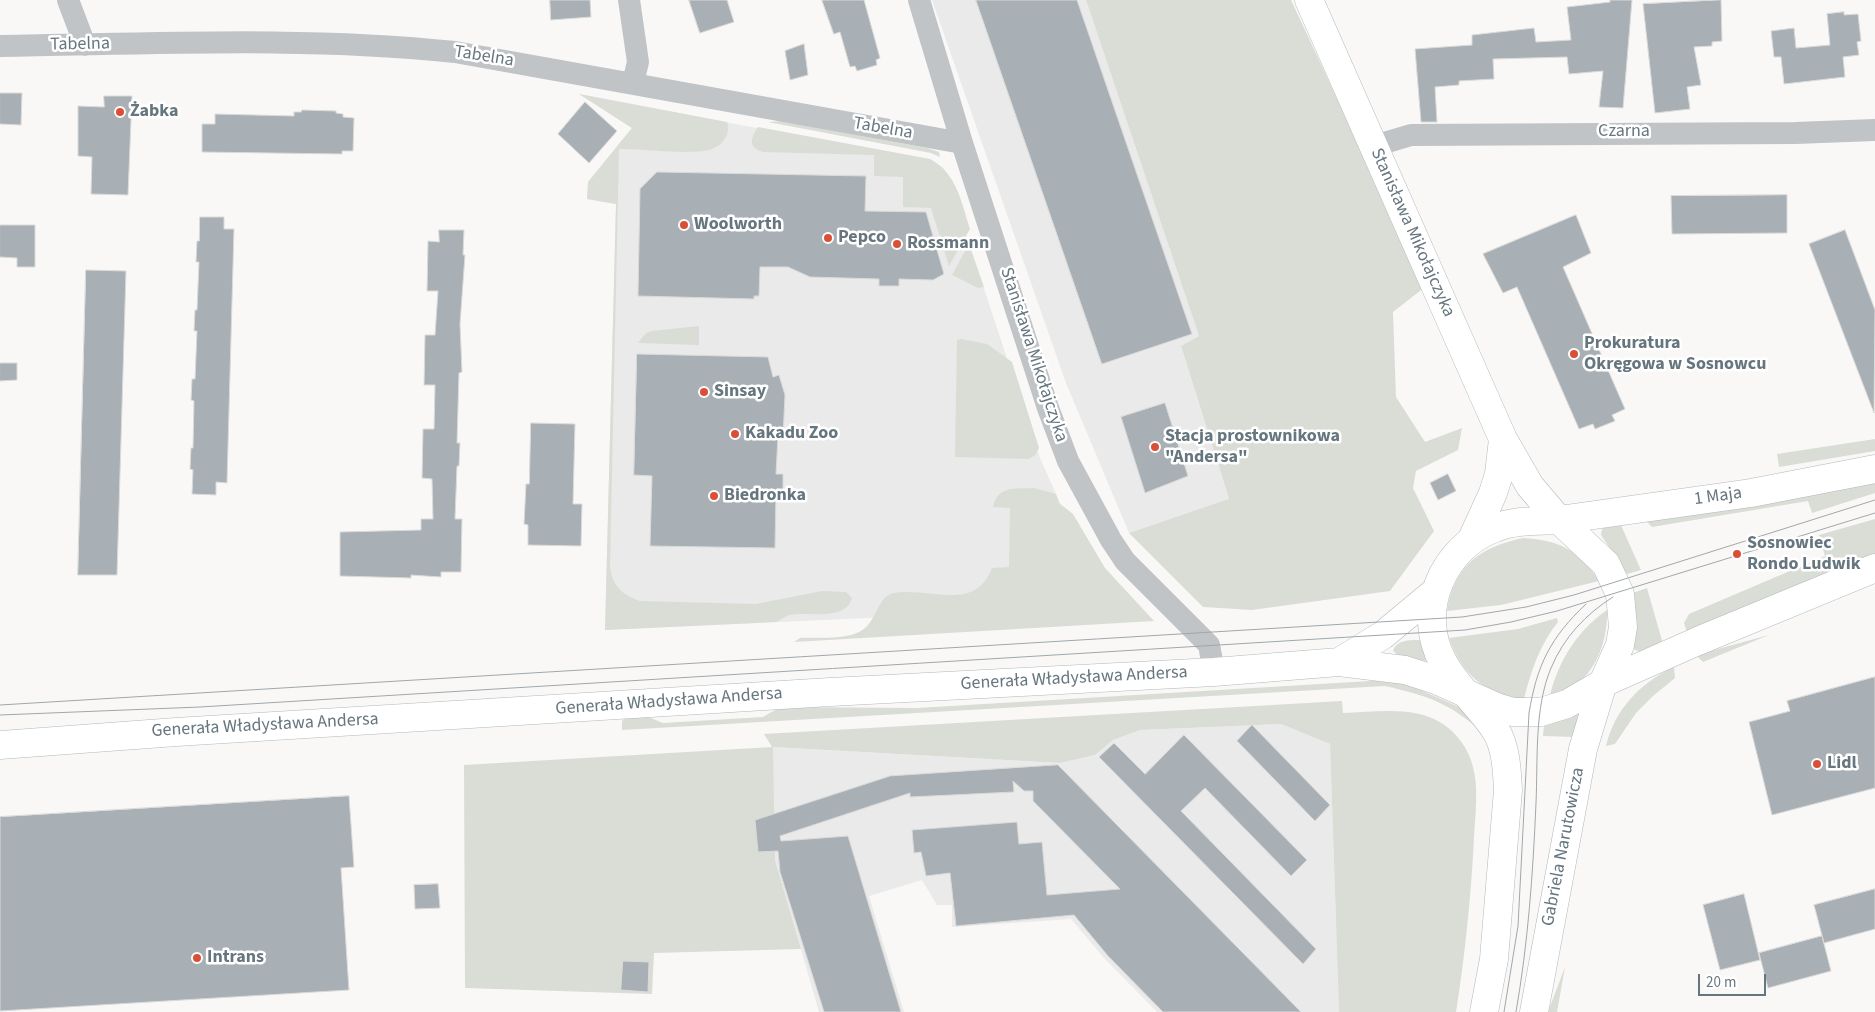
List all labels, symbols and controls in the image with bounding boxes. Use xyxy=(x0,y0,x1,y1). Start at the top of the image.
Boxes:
street label: Tabelna xyxy=(50,34,110,56)
street label: Tabelna xyxy=(453,42,515,72)
place label: Żabka xyxy=(130,101,178,123)
marker: Żabka xyxy=(114,106,126,118)
street label: Tabelna xyxy=(852,113,914,145)
street label: Czarna xyxy=(1598,121,1650,143)
street label: Stanisława Mikołajczyka xyxy=(1365,145,1459,321)
place label: Woolworth xyxy=(694,214,782,236)
marker: Woolworth xyxy=(678,219,690,231)
place label: Pepco xyxy=(838,227,886,249)
marker: Pepco xyxy=(822,232,834,244)
place label: Rossmann xyxy=(907,233,989,255)
marker: Rossmann xyxy=(891,238,903,250)
street label: Stanisława Mikołajczyka xyxy=(995,265,1071,445)
place label: Prokuratura Okręgowa w Sosnowcu xyxy=(1584,333,1766,376)
marker: Prokuratura Okręgowa w Sosnowcu xyxy=(1568,348,1580,360)
place label: Sinsay xyxy=(714,381,766,403)
marker: Sinsay xyxy=(698,386,710,398)
place label: Kakadu Zoo xyxy=(745,423,838,445)
place label: Stacja prostownikowa "Andersa" xyxy=(1165,426,1340,468)
marker: Kakadu Zoo xyxy=(729,428,741,440)
marker: Stacja prostownikowa "Andersa" xyxy=(1149,441,1161,453)
street label: 1 Maja xyxy=(1693,483,1743,511)
place label: Biedronka xyxy=(724,485,806,507)
marker: Biedronka xyxy=(708,490,720,502)
place label: Sosnowiec Rondo Ludwik xyxy=(1747,533,1861,576)
marker: Sosnowiec Rondo Ludwik xyxy=(1731,548,1743,560)
street label: Generała Władysława Andersa xyxy=(960,662,1188,696)
street label: Generała Władysława Andersa xyxy=(555,683,783,721)
street label: Generała Władysława Andersa xyxy=(151,709,379,743)
place label: Lidl xyxy=(1827,753,1857,775)
marker: Lidl xyxy=(1811,758,1823,770)
street label: Gabriela Narutowicza xyxy=(1538,766,1590,928)
place label: Intrans xyxy=(207,947,264,969)
marker: Intrans xyxy=(191,952,203,964)
scale bar xyxy=(1700,964,1768,996)
text: 20 m xyxy=(1706,972,1736,993)

